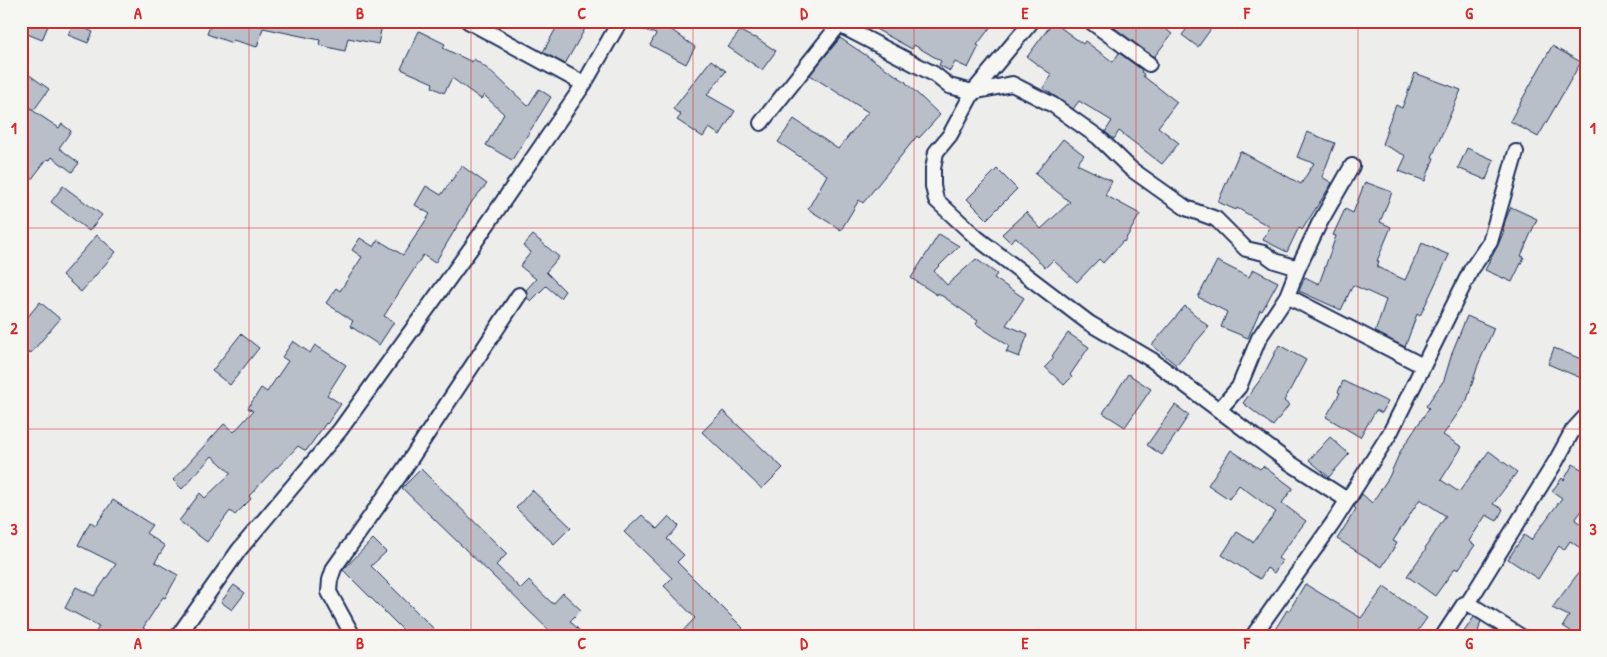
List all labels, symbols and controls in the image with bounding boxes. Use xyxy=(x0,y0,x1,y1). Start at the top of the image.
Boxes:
text: A xyxy=(134,2,142,24)
text: B xyxy=(356,2,364,24)
text: C xyxy=(578,2,587,24)
text: D xyxy=(800,2,808,24)
text: E xyxy=(1021,2,1029,24)
text: F xyxy=(1243,2,1251,24)
text: G xyxy=(1465,2,1473,24)
text: 1 xyxy=(11,117,17,139)
text: 1 xyxy=(1590,117,1596,139)
text: 2 xyxy=(10,317,18,339)
text: 2 xyxy=(1589,317,1597,339)
text: 3 xyxy=(10,518,18,540)
text: 3 xyxy=(1589,518,1597,540)
text: A xyxy=(134,632,142,654)
text: B xyxy=(356,632,364,654)
text: C xyxy=(578,632,587,654)
text: D xyxy=(800,632,808,654)
text: E xyxy=(1021,632,1029,654)
text: F xyxy=(1243,632,1251,654)
text: G xyxy=(1465,632,1473,654)

